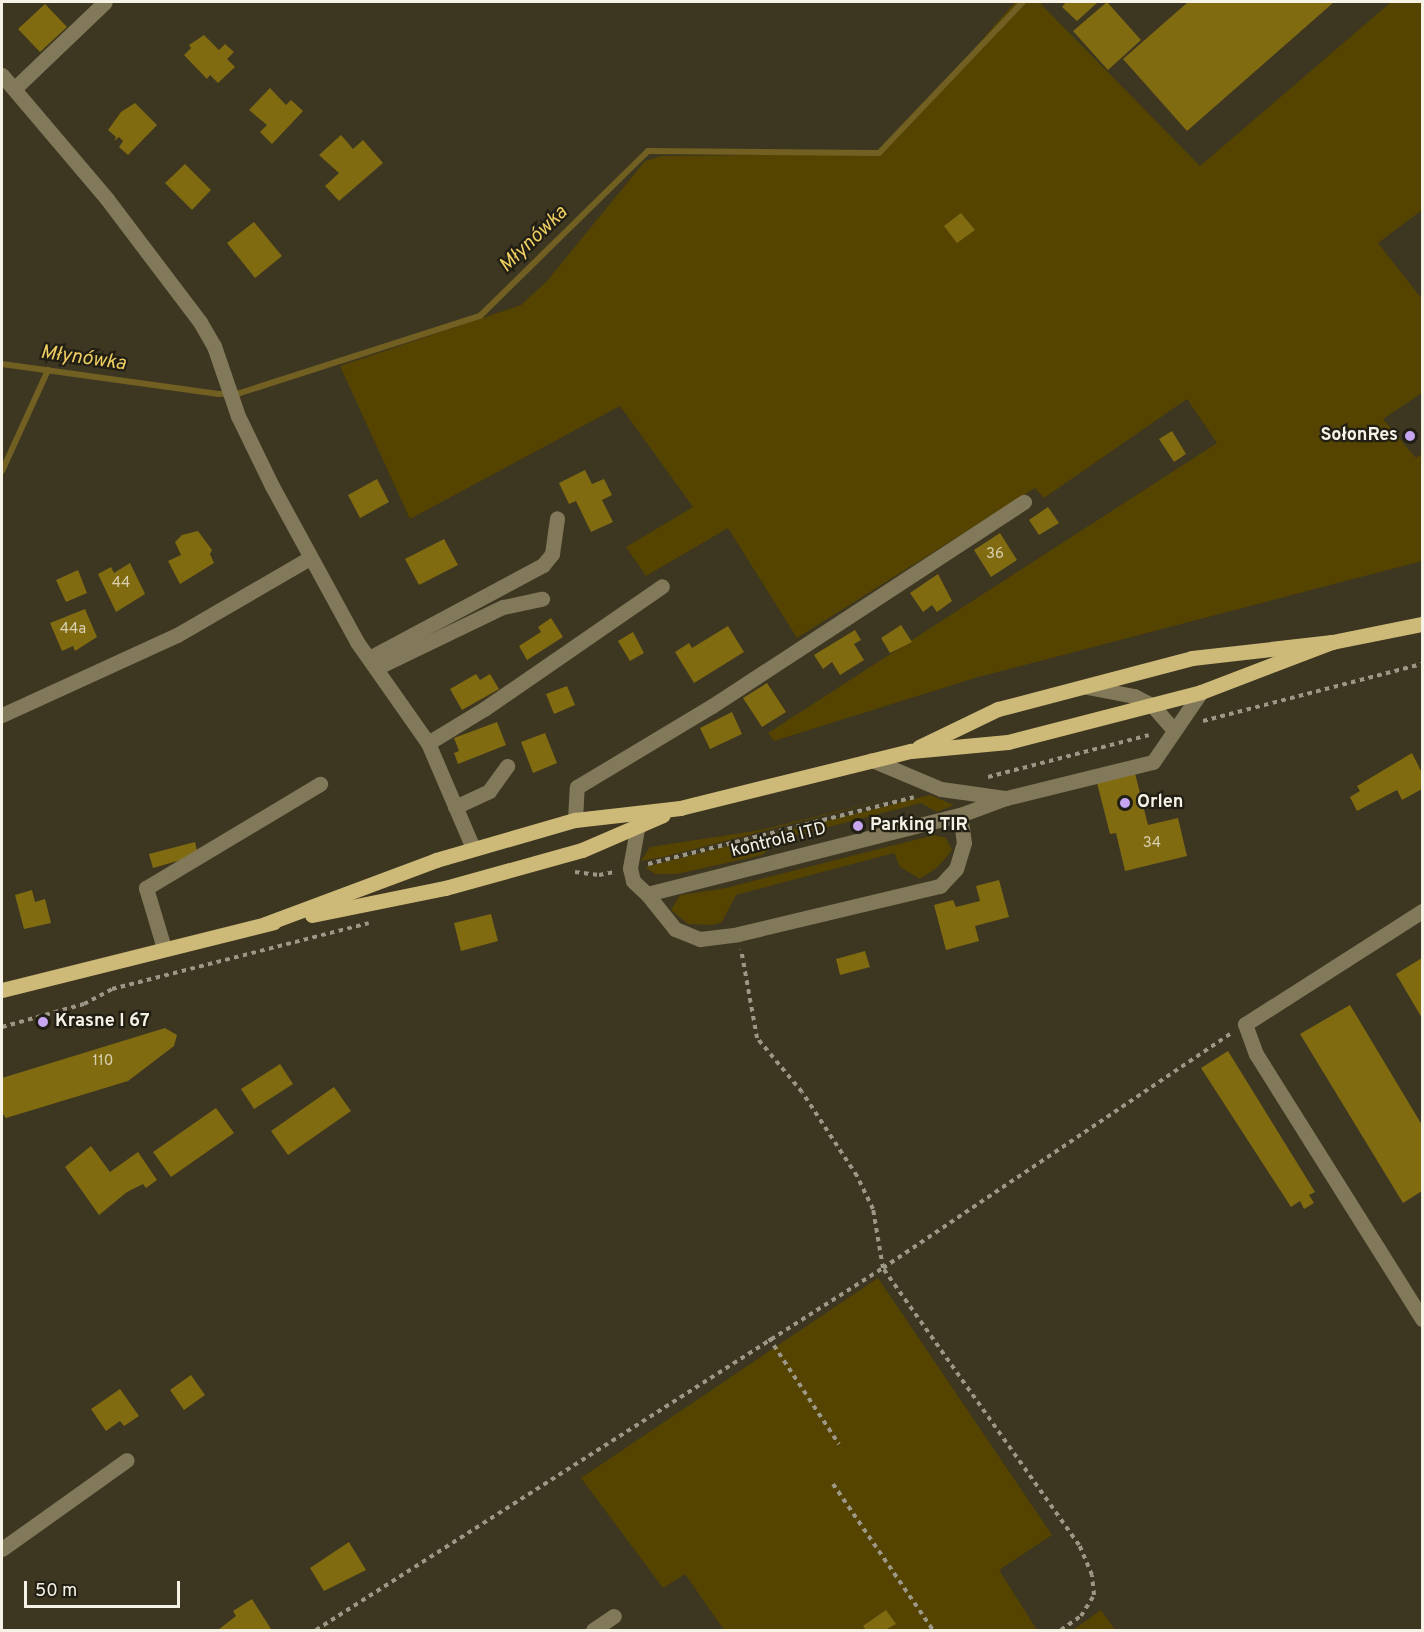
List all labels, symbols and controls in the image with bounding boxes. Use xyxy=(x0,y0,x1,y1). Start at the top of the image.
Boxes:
water label: Młynówka xyxy=(495,202,573,278)
water label: Młynówka xyxy=(39,341,127,377)
place label: SołonRes xyxy=(1321,425,1398,447)
marker: SołonRes xyxy=(1403,429,1417,443)
house number: 36 xyxy=(986,546,1004,564)
house number: 44 xyxy=(112,575,130,593)
house number: 44a xyxy=(60,621,86,639)
place label: Orlen xyxy=(1137,792,1183,814)
marker: Orlen xyxy=(1118,796,1132,810)
place label: Parking TIR xyxy=(870,815,968,837)
street label: kontrola ITD xyxy=(729,819,829,863)
marker: Parking TIR xyxy=(851,819,865,833)
house number: 34 xyxy=(1143,835,1161,853)
place label: Krasne I 67 xyxy=(55,1011,150,1033)
marker: Krasne I 67 xyxy=(36,1015,50,1029)
house number: 110 xyxy=(93,1053,113,1071)
scale bar xyxy=(27,1569,183,1607)
text: 50 m xyxy=(35,1580,77,1603)

